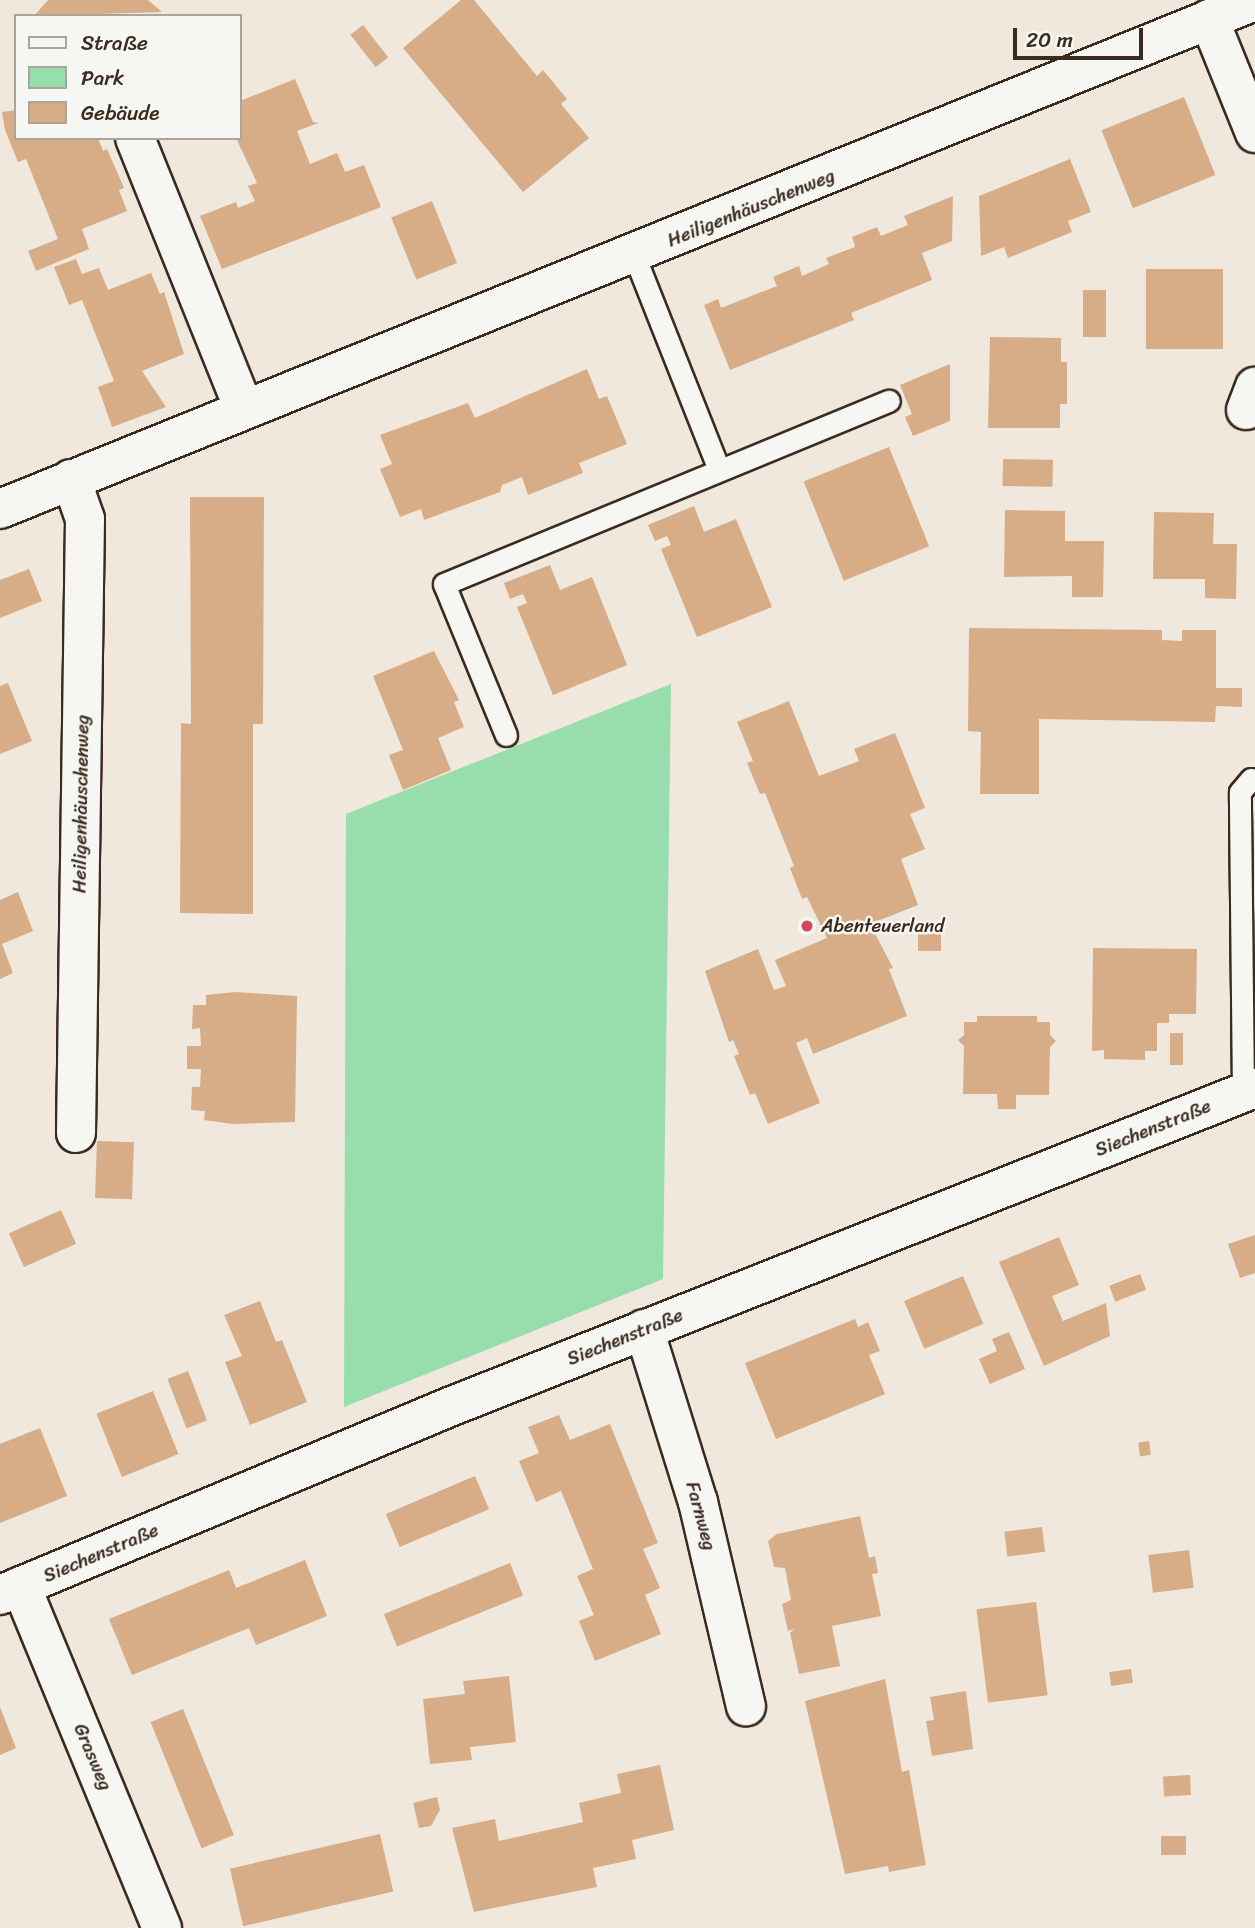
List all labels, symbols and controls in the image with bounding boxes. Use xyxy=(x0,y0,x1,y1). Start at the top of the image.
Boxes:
legend xyxy=(14,14,242,140)
scale bar xyxy=(1017,14,1146,58)
text: 20 m xyxy=(1026,21,1073,59)
text: Straße xyxy=(81,24,148,62)
text: Park xyxy=(81,59,124,97)
text: Gebäude xyxy=(81,94,159,132)
street label: Heiligenhäuschenweg xyxy=(664,164,838,252)
street label: Heiligenhäuschenweg xyxy=(68,715,94,893)
place label: Abenteuerland xyxy=(821,915,944,937)
marker: Abenteuerland xyxy=(799,918,815,934)
street label: Siechenstraße xyxy=(1092,1094,1214,1162)
street label: Siechenstraße xyxy=(564,1303,686,1371)
street label: Farnweg xyxy=(681,1479,721,1553)
street label: Siechenstraße xyxy=(40,1518,162,1588)
street label: Grasweg xyxy=(69,1720,117,1794)

